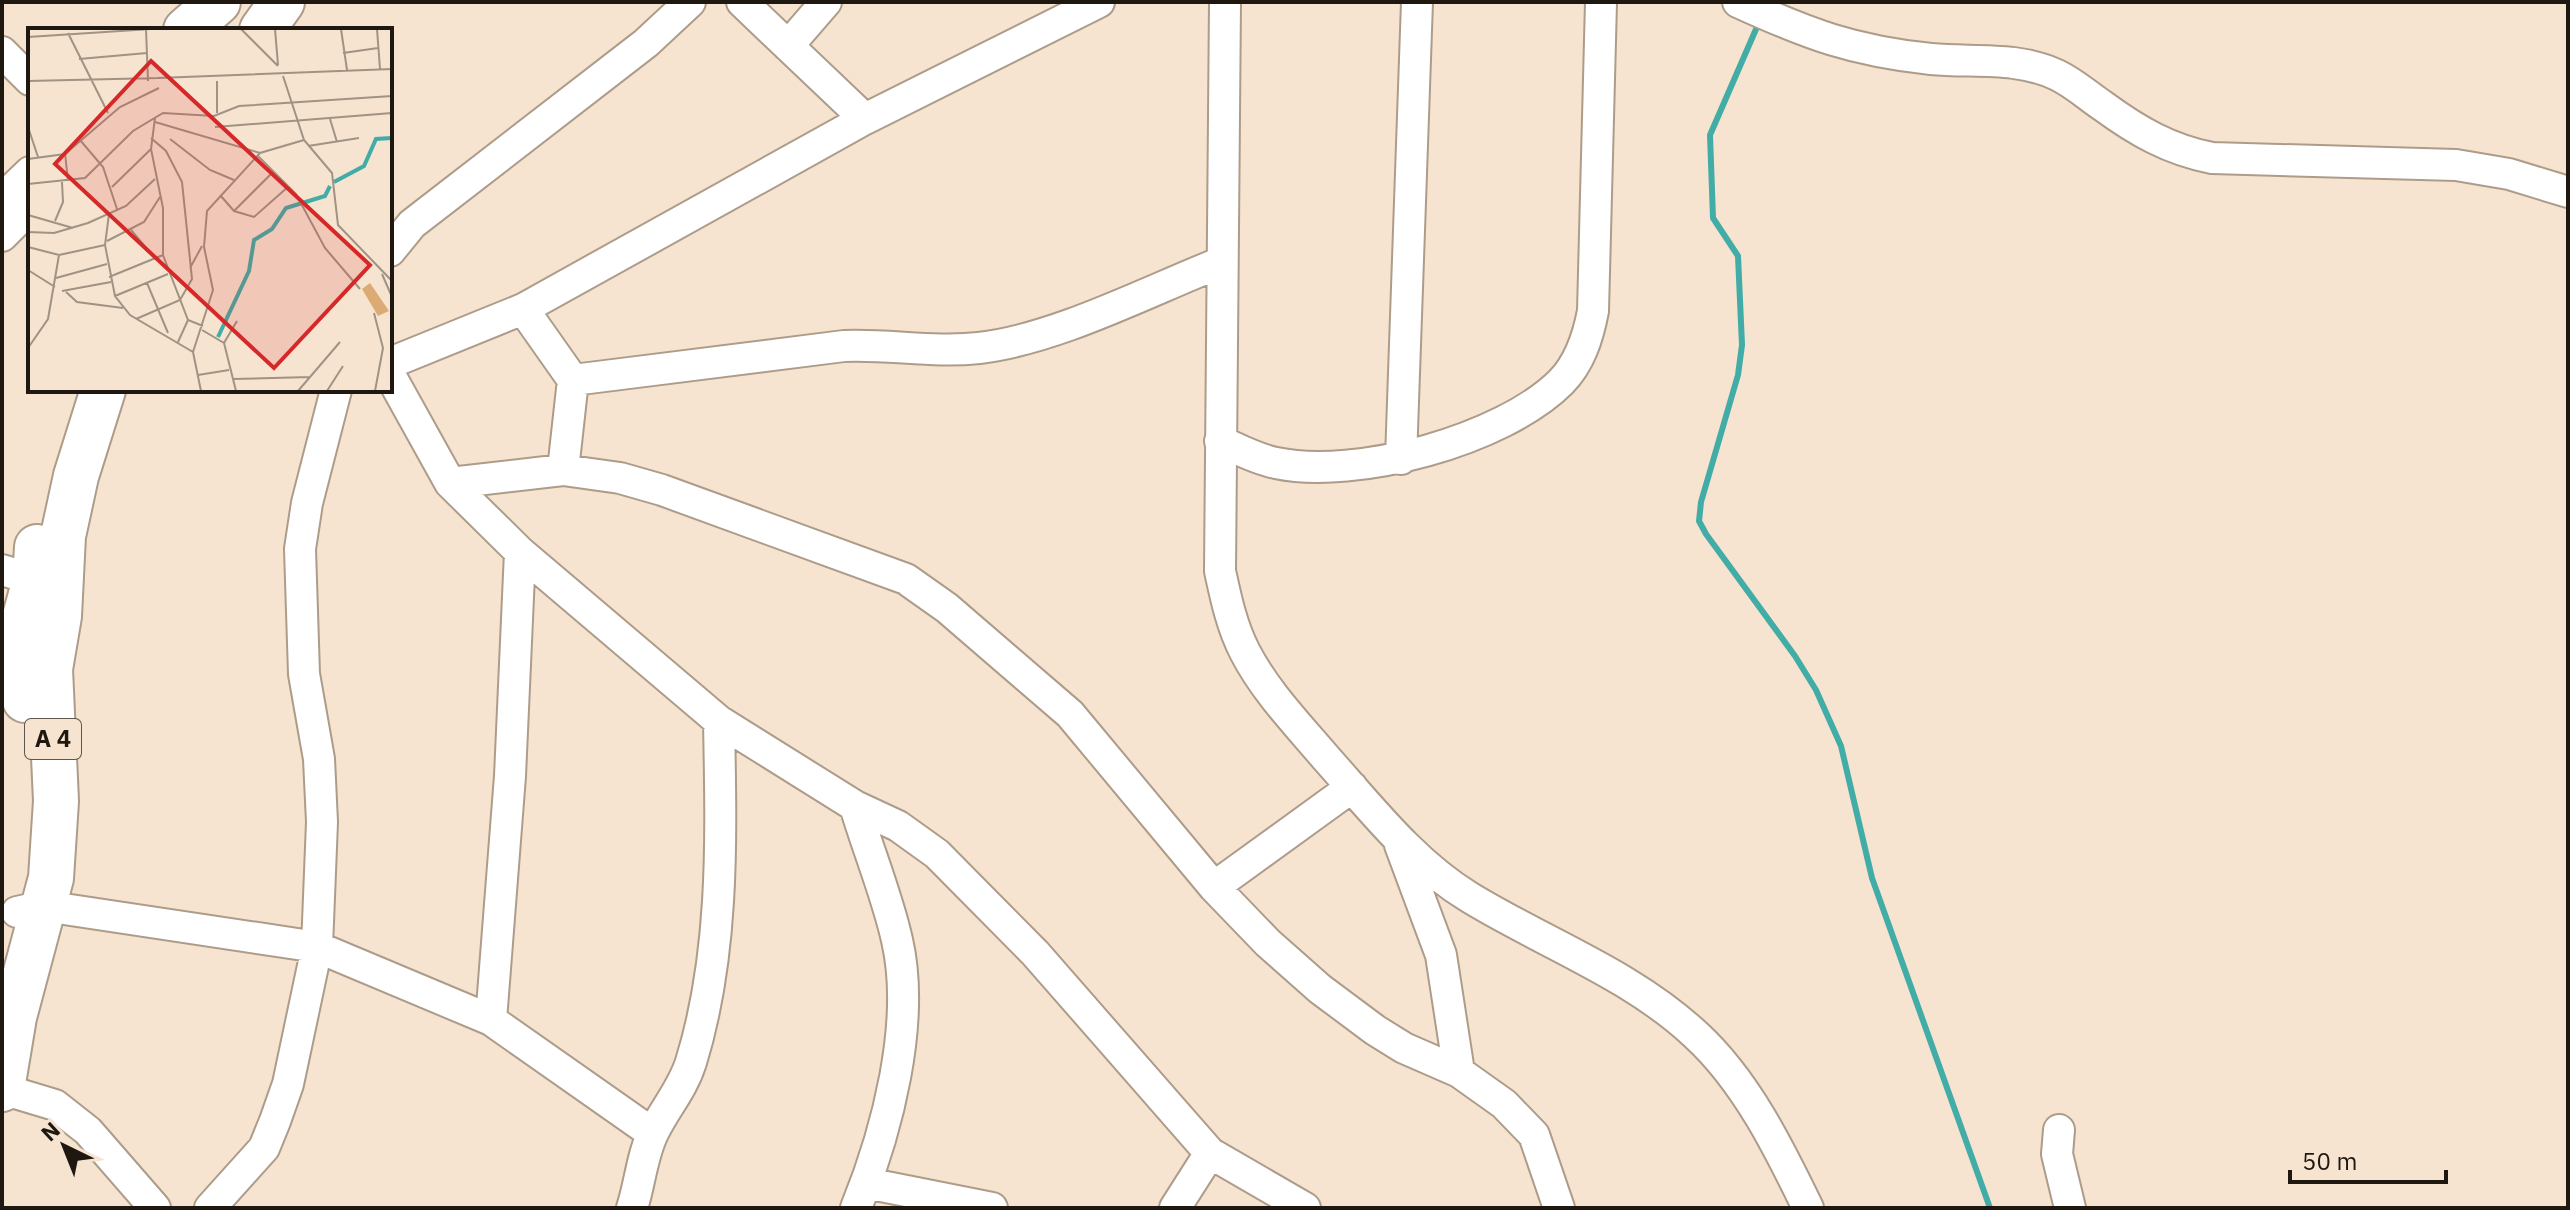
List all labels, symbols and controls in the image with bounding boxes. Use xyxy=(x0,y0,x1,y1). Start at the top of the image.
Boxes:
inset map xyxy=(28,28,392,392)
road number: A 4 xyxy=(25,719,81,759)
north arrow xyxy=(24,1106,104,1186)
text: N xyxy=(34,1115,66,1147)
scale bar xyxy=(2290,1134,2446,1184)
text: 50 m xyxy=(2302,1145,2357,1177)

